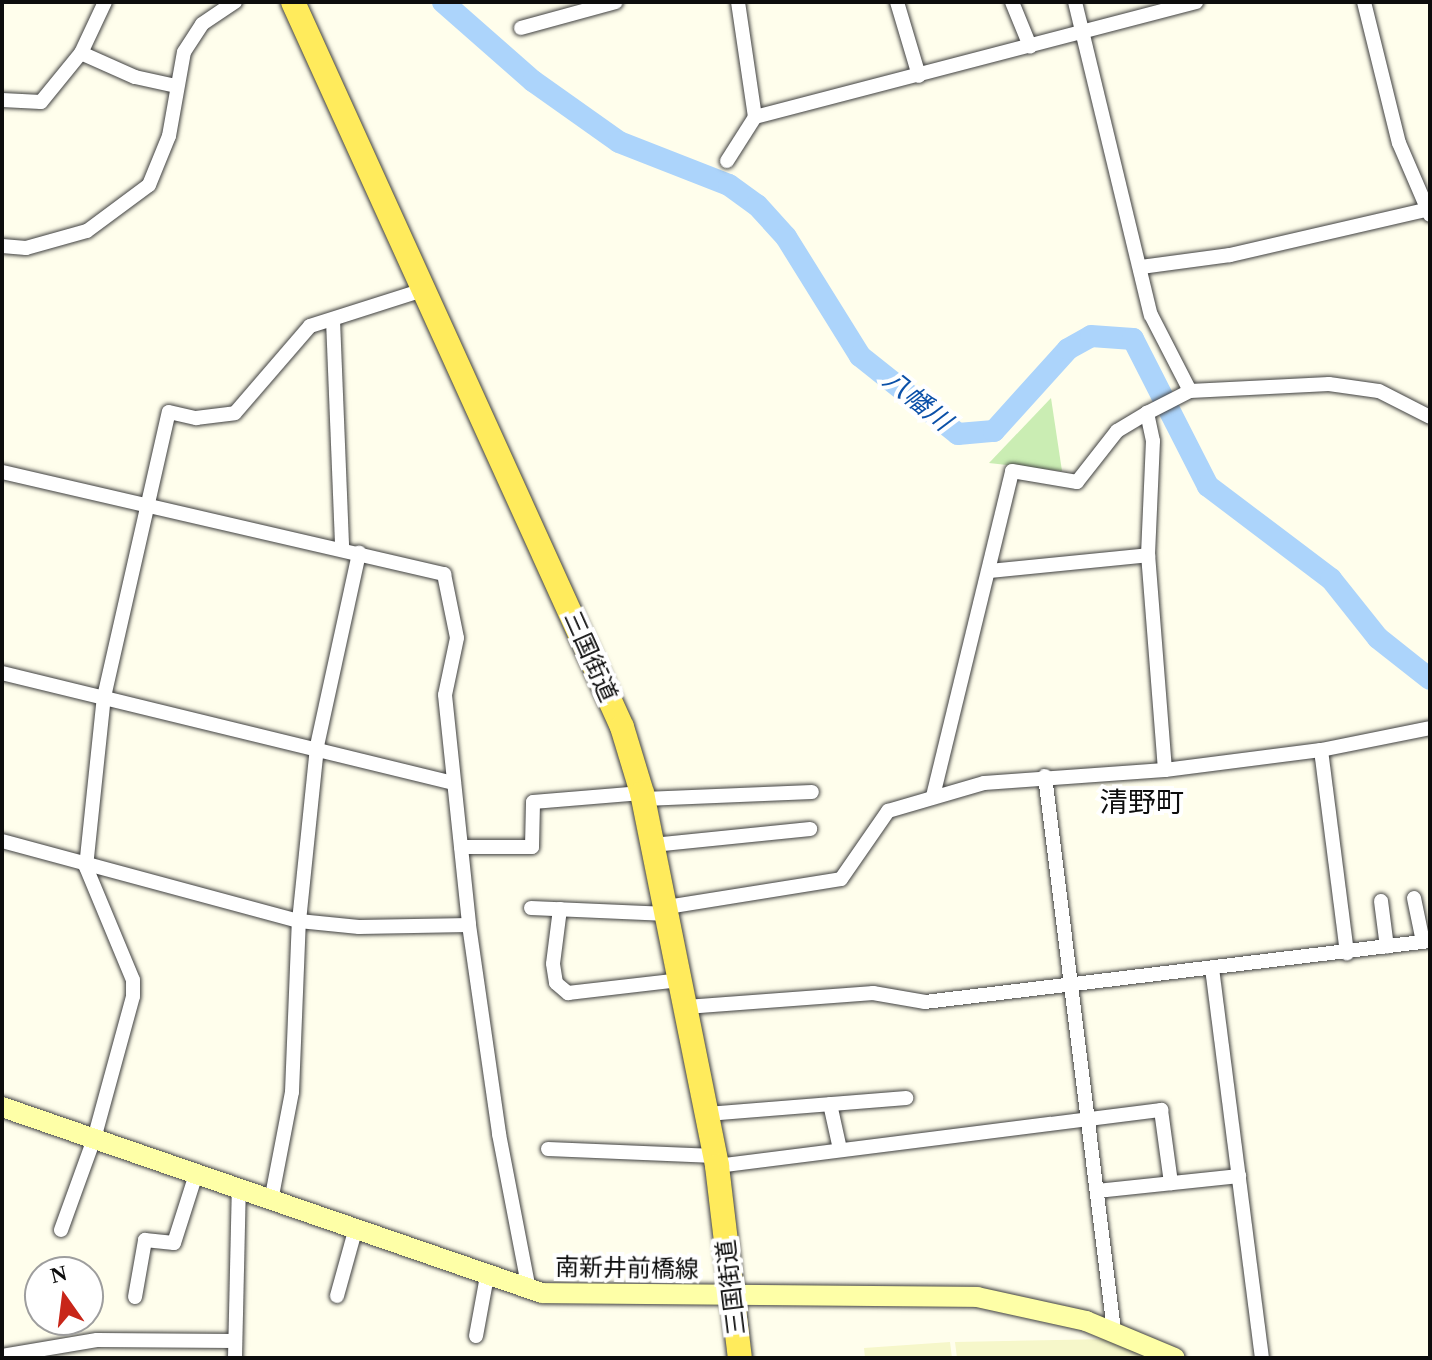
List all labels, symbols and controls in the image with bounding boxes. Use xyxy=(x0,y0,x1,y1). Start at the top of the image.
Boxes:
water label: 八幡川 xyxy=(877,364,957,438)
street label: 三国街道 xyxy=(557,607,623,707)
district label: 清野町 xyxy=(1100,786,1184,820)
street label: 三国街道 xyxy=(712,1238,752,1336)
street label: 南新井前橋線 xyxy=(555,1253,699,1285)
north arrow xyxy=(24,1256,104,1336)
text: N xyxy=(48,1260,69,1288)

